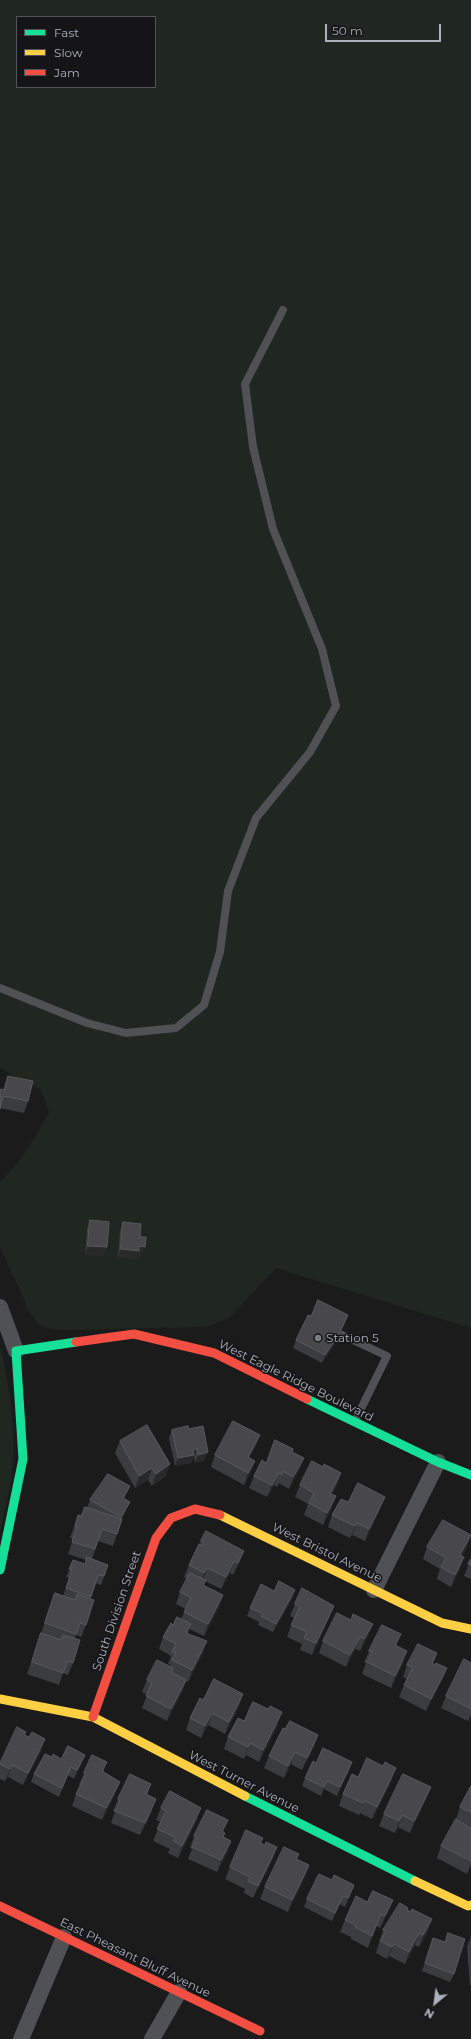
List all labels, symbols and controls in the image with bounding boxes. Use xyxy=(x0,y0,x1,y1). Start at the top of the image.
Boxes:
legend xyxy=(16,16,156,88)
scale bar xyxy=(327,16,443,42)
text: 50 m xyxy=(332,23,363,38)
text: Fast xyxy=(54,25,79,40)
text: Slow xyxy=(54,45,83,60)
text: Jam xyxy=(54,65,80,80)
place label: Station 5 xyxy=(326,1331,379,1345)
marker: Station 5 xyxy=(313,1333,323,1343)
street label: West Eagle Ridge Boulevard xyxy=(216,1337,376,1425)
street label: West Bristol Avenue xyxy=(270,1520,384,1586)
street label: South Division Street xyxy=(90,1549,144,1673)
street label: West Turner Avenue xyxy=(186,1748,302,1816)
street label: East Pheasant Bluff Avenue xyxy=(57,1915,213,2001)
north arrow xyxy=(415,1983,455,2023)
text: N xyxy=(422,2005,436,2022)

